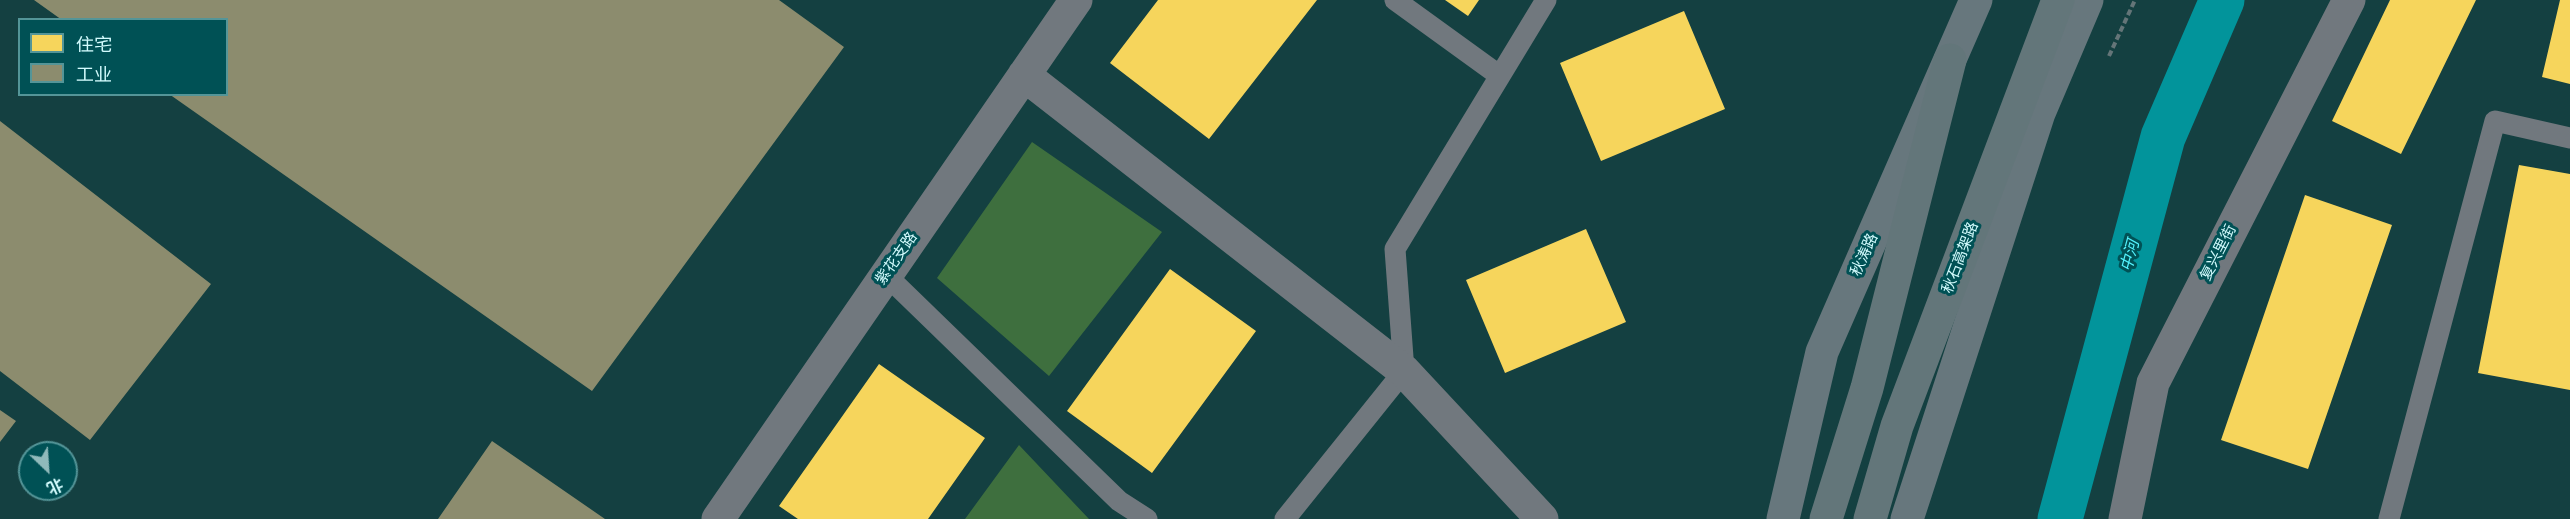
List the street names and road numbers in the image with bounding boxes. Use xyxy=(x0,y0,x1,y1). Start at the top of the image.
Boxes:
street label: 秋石高架路 xyxy=(1939,220,1983,296)
street label: 复兴里街 xyxy=(2197,222,2241,284)
street label: 紫花支路 xyxy=(872,229,922,289)
street label: 秋涛路 xyxy=(1848,231,1882,279)

